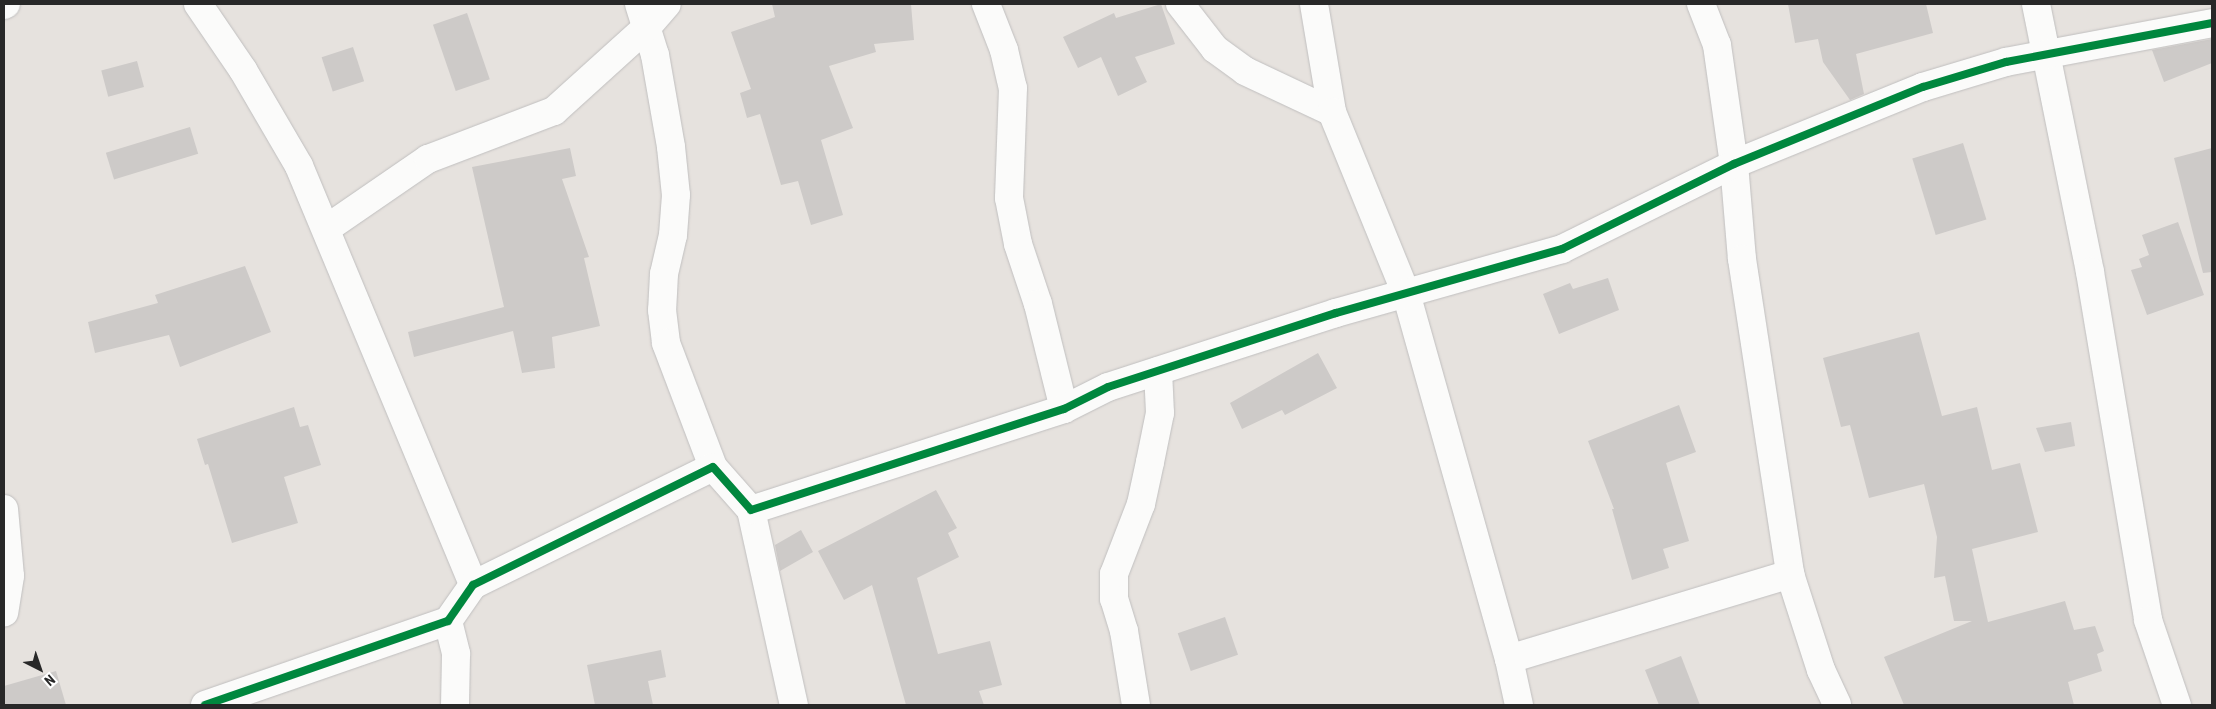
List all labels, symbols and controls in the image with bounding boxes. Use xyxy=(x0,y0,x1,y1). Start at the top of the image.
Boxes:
north arrow xyxy=(15,644,65,694)
text: N xyxy=(41,671,58,689)

